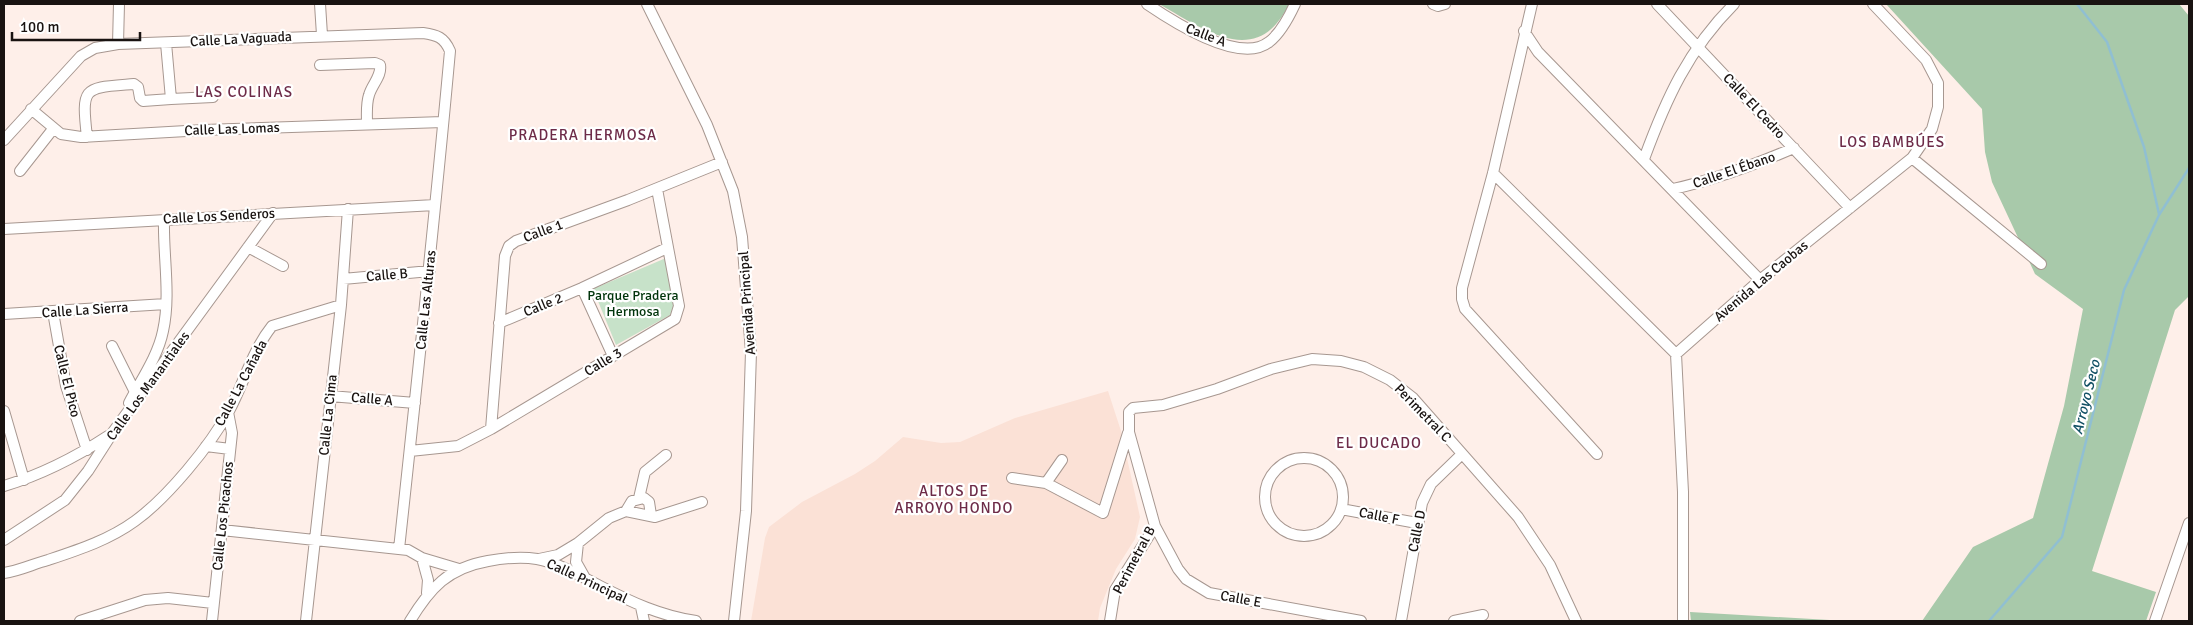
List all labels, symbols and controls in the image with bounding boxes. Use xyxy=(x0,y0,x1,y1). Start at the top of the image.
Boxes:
scale bar xyxy=(12,10,140,42)
text: 100 m xyxy=(20,18,60,36)
street label: Calle A xyxy=(1183,20,1229,51)
street label: Calle La Vaguada xyxy=(190,28,292,50)
street label: Calle El Cedro xyxy=(1719,70,1789,142)
district label: LAS COLINAS xyxy=(195,83,293,101)
street label: Calle Las Lomas xyxy=(184,119,280,139)
district label: PRADERA HERMOSA xyxy=(509,126,657,144)
district label: LOS BAMBÚES xyxy=(1839,132,1945,151)
street label: Calle El Ébano xyxy=(1691,148,1777,192)
street label: Calle Los Senderos xyxy=(163,205,275,227)
street label: Calle 1 xyxy=(521,216,565,246)
street label: Avenida Las Caobas xyxy=(1711,237,1811,325)
street label: Calle Las Alturas xyxy=(412,249,440,351)
street label: Avenida Principal xyxy=(735,250,759,356)
street label: Calle B xyxy=(365,265,409,285)
park label: Parque Pradera Hermosa xyxy=(587,287,679,320)
street label: Calle 2 xyxy=(521,289,565,321)
street label: Calle La Sierra xyxy=(41,298,129,322)
street label: Calle Los Manantiales xyxy=(103,328,193,444)
street label: Calle La Cañada xyxy=(211,337,271,429)
street label: Calle El Pico xyxy=(50,343,84,419)
street label: Calle 3 xyxy=(581,344,625,380)
water label: Arroyo Seco xyxy=(2068,357,2104,436)
street label: Calle La Cima xyxy=(315,374,341,456)
street label: Perimetral C xyxy=(1391,380,1455,446)
street label: Calle A xyxy=(350,389,394,409)
district label: EL DUCADO xyxy=(1336,434,1422,452)
street label: Calle Los Picachos xyxy=(209,460,237,572)
district label: ALTOS DE ARROYO HONDO xyxy=(895,482,1013,517)
street label: Calle F xyxy=(1357,504,1401,528)
street label: Calle D xyxy=(1405,508,1429,554)
street label: Perimetral B xyxy=(1109,523,1159,597)
street label: Calle Principal xyxy=(544,555,630,607)
street label: Calle E xyxy=(1219,587,1263,611)

